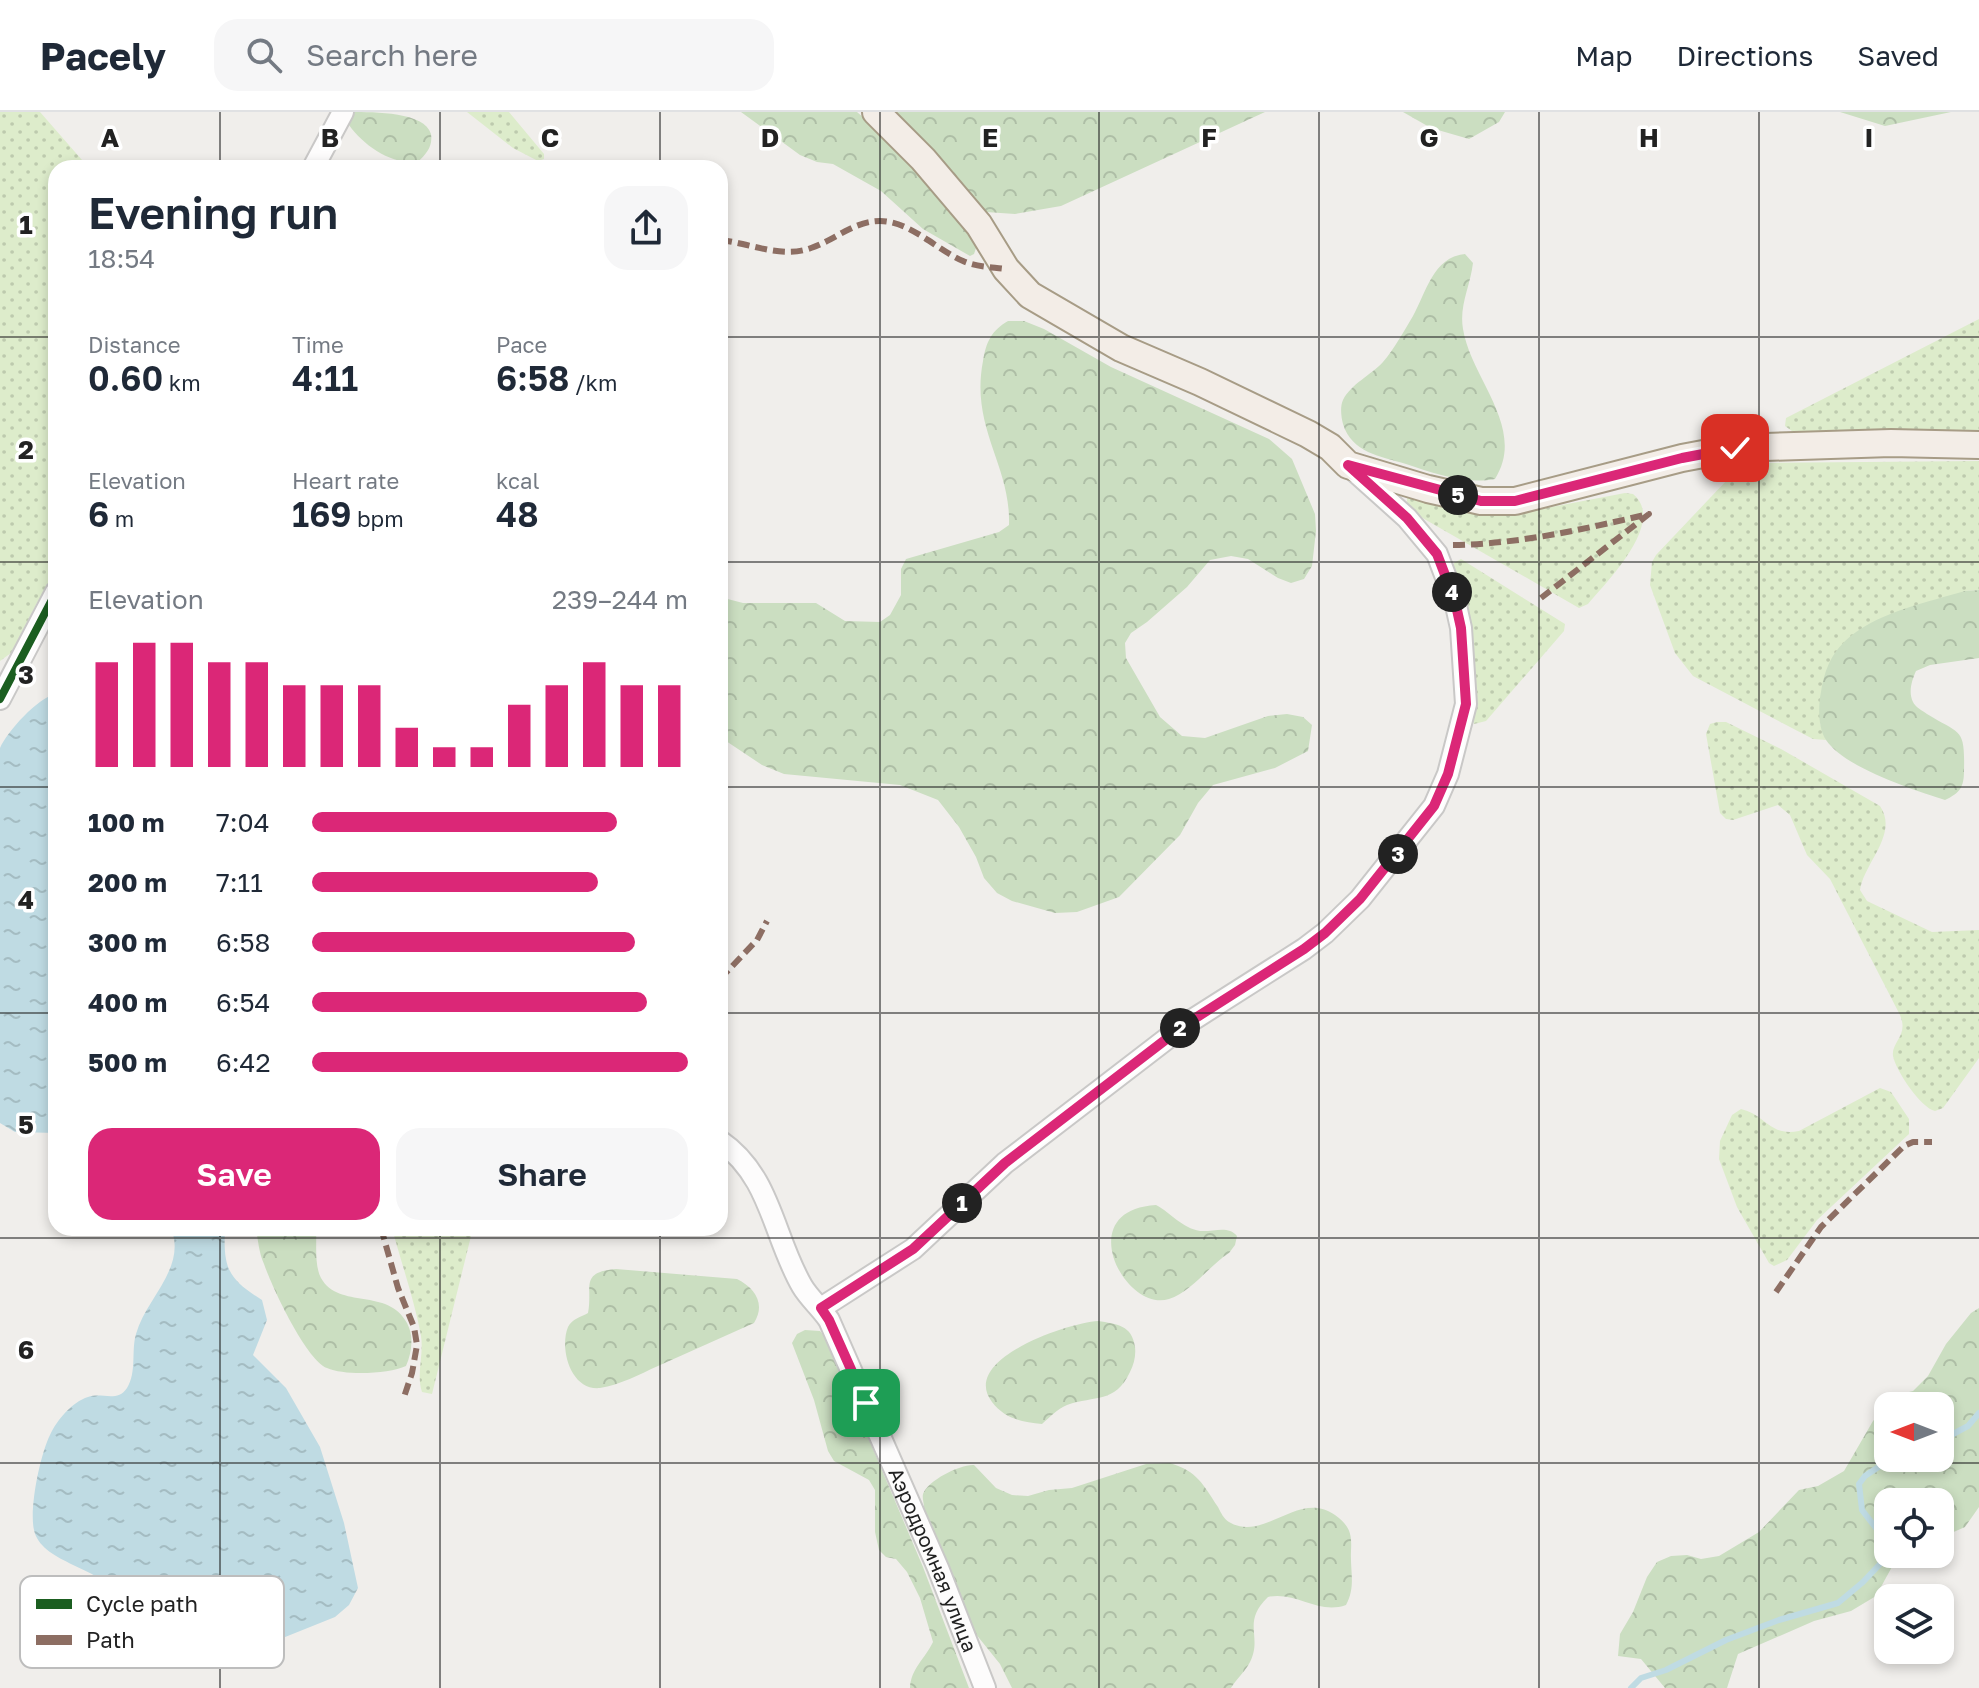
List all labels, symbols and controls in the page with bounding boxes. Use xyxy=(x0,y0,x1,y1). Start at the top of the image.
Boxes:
search box xyxy=(214,19,774,91)
text: Pacely xyxy=(40,33,166,78)
icon: search xyxy=(242,33,286,77)
text: Search here xyxy=(306,37,478,73)
text: Map xyxy=(1575,39,1632,72)
text: Directions xyxy=(1676,39,1813,72)
text: Saved xyxy=(1857,39,1939,72)
text: A xyxy=(101,122,120,153)
text: B xyxy=(321,122,339,153)
text: C xyxy=(541,122,559,153)
text: D xyxy=(761,122,779,153)
text: E xyxy=(982,122,998,153)
text: F xyxy=(1201,122,1217,153)
text: G xyxy=(1419,122,1439,153)
text: H xyxy=(1639,122,1659,153)
text: I xyxy=(1865,122,1873,153)
text: Evening run xyxy=(88,186,338,239)
button: share xyxy=(604,186,688,270)
text: 1 xyxy=(19,209,33,240)
text: 18:54 xyxy=(88,243,155,274)
text: Distance xyxy=(88,331,180,358)
text: Time xyxy=(292,331,344,358)
text: Pace xyxy=(496,331,547,358)
text: 0.60 xyxy=(88,358,163,398)
text: 4:11 xyxy=(292,358,358,398)
text: 6:58 xyxy=(496,358,570,398)
text: km xyxy=(163,369,201,396)
text: /km xyxy=(570,369,617,396)
pin xyxy=(1701,414,1769,482)
icon: check xyxy=(1713,426,1757,470)
text: 2 xyxy=(18,434,34,465)
text: Elevation xyxy=(88,467,186,494)
text: Heart rate xyxy=(292,467,399,494)
text: kcal xyxy=(496,467,539,494)
pin: 5 xyxy=(1438,475,1478,515)
text: 5 xyxy=(1451,481,1465,508)
text: 6 xyxy=(88,494,109,534)
text: 169 xyxy=(292,494,352,534)
text: 48 xyxy=(496,494,539,534)
text: m xyxy=(109,505,134,532)
text: bpm xyxy=(352,505,404,532)
pin: 4 xyxy=(1432,572,1472,612)
text: 4 xyxy=(1445,578,1459,605)
text: Elevation xyxy=(88,584,204,615)
text: 239–244 m xyxy=(552,584,688,615)
text: 3 xyxy=(18,659,34,690)
text: 100 m xyxy=(88,807,164,838)
text: 7:04 xyxy=(216,807,270,838)
pin: 3 xyxy=(1378,834,1418,874)
text: 3 xyxy=(1391,840,1405,867)
text: 200 m xyxy=(88,867,167,898)
text: 7:11 xyxy=(216,867,263,898)
text: 4 xyxy=(18,884,34,915)
text: 300 m xyxy=(88,927,167,958)
text: 6:58 xyxy=(216,927,270,958)
text: 400 m xyxy=(88,987,167,1018)
text: 6:54 xyxy=(216,987,270,1018)
pin: 2 xyxy=(1160,1008,1200,1048)
text: 2 xyxy=(1173,1014,1187,1041)
text: 500 m xyxy=(88,1047,167,1078)
text: 6:42 xyxy=(216,1047,270,1078)
text: 5 xyxy=(18,1109,34,1140)
button: Save xyxy=(88,1128,380,1220)
button: Share xyxy=(396,1128,688,1220)
pin: 1 xyxy=(942,1183,982,1223)
text: 1 xyxy=(956,1189,968,1216)
text: 6 xyxy=(18,1334,34,1365)
pin xyxy=(832,1369,900,1437)
icon: arrive xyxy=(844,1381,888,1425)
north arrow xyxy=(1874,1392,1954,1472)
map controls xyxy=(1874,1392,1954,1664)
street label: Аэродромная улица xyxy=(884,1464,983,1655)
button: locate xyxy=(1874,1488,1954,1568)
legend xyxy=(20,1576,284,1668)
button: layers xyxy=(1874,1584,1954,1664)
text: Cycle path xyxy=(86,1590,198,1617)
text: Path xyxy=(86,1626,135,1653)

